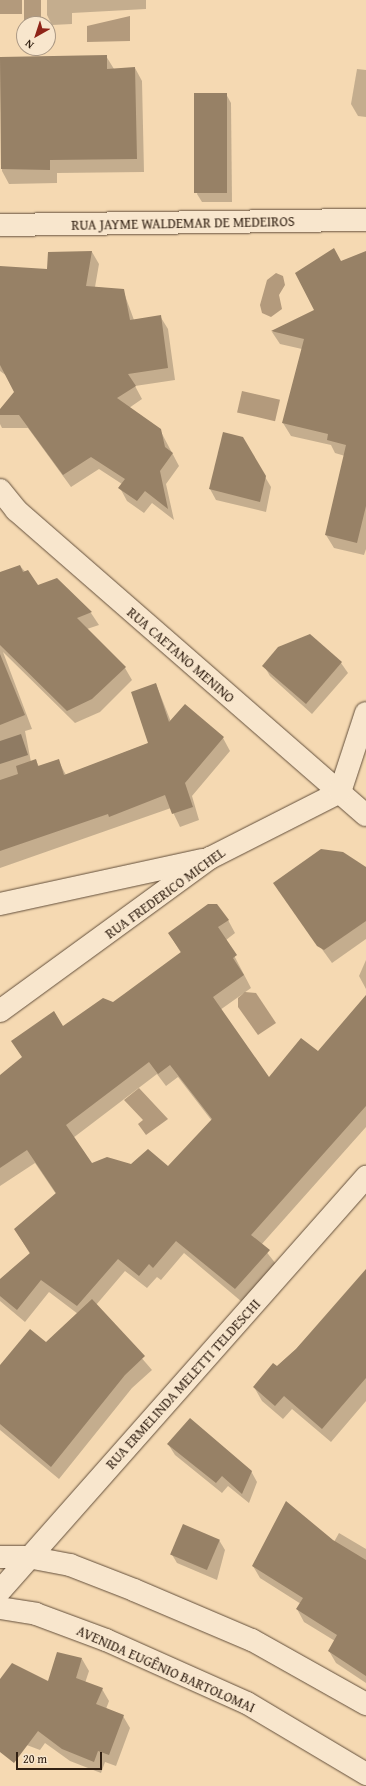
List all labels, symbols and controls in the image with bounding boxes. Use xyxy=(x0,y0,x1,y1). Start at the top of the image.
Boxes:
north arrow xyxy=(16,16,56,56)
text: N xyxy=(21,36,37,53)
street label: RUA JAYME WALDEMAR DE MEDEIROS xyxy=(71,213,295,233)
street label: RUA CAETANO MENINO xyxy=(124,604,238,706)
street label: RUA FREDERICO MICHEL xyxy=(102,844,228,942)
street label: RUA ERMELINDA MELETTI TELDESCHI xyxy=(102,1296,264,1472)
street label: AVENIDA EUGÊNIO BARTOLOMAI xyxy=(74,1622,258,1716)
scale bar xyxy=(18,1744,104,1770)
text: 20 m xyxy=(23,1750,47,1767)

